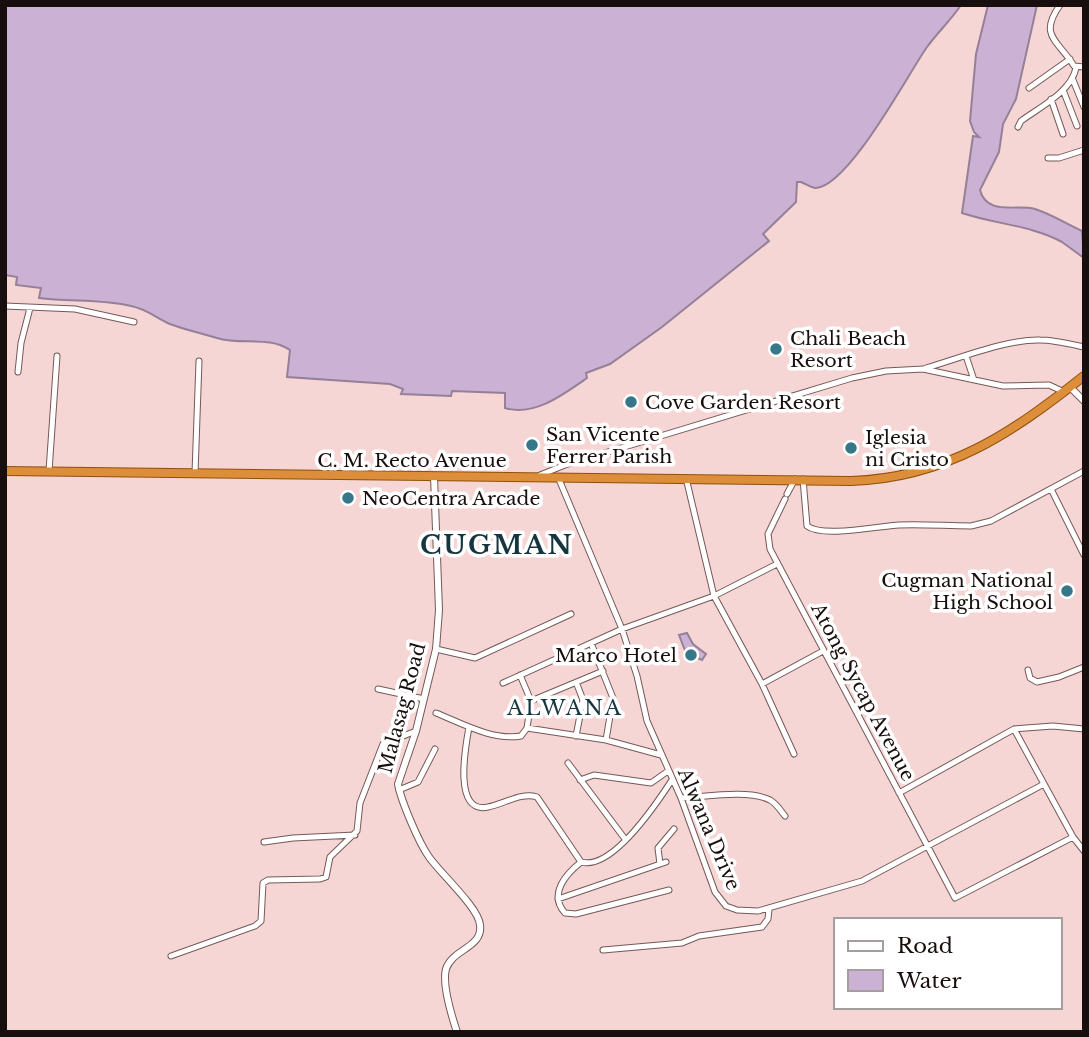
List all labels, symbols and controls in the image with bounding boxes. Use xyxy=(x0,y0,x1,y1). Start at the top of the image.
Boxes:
place label: Chali Beach Resort xyxy=(790,327,906,372)
marker: Chali Beach Resort xyxy=(768,341,784,357)
place label: Cove Garden Resort xyxy=(645,391,842,414)
marker: Cove Garden Resort xyxy=(623,394,639,410)
place label: San Vicente Ferrer Parish xyxy=(546,423,672,468)
place label: Iglesia ni Cristo xyxy=(865,426,949,471)
marker: San Vicente Ferrer Parish xyxy=(524,437,540,453)
marker: Iglesia ni Cristo xyxy=(843,440,859,456)
street label: C. M. Recto Avenue xyxy=(317,449,507,472)
place label: NeoCentra Arcade xyxy=(362,487,540,510)
marker: NeoCentra Arcade xyxy=(340,490,356,506)
district label: CUGMAN xyxy=(420,529,574,561)
place label: Cugman National High School xyxy=(881,569,1053,614)
marker: Cugman National High School xyxy=(1059,583,1075,599)
street label: Atong Sycap Avenue xyxy=(806,598,920,785)
street label: Malasag Road xyxy=(374,640,431,776)
place label: Marco Hotel xyxy=(555,644,677,667)
marker: Marco Hotel xyxy=(683,647,699,663)
district label: ALWANA xyxy=(506,695,623,721)
street label: Alwana Drive xyxy=(673,764,745,894)
legend xyxy=(834,918,1061,1009)
text: Road xyxy=(897,933,953,959)
text: Water xyxy=(896,968,961,994)

